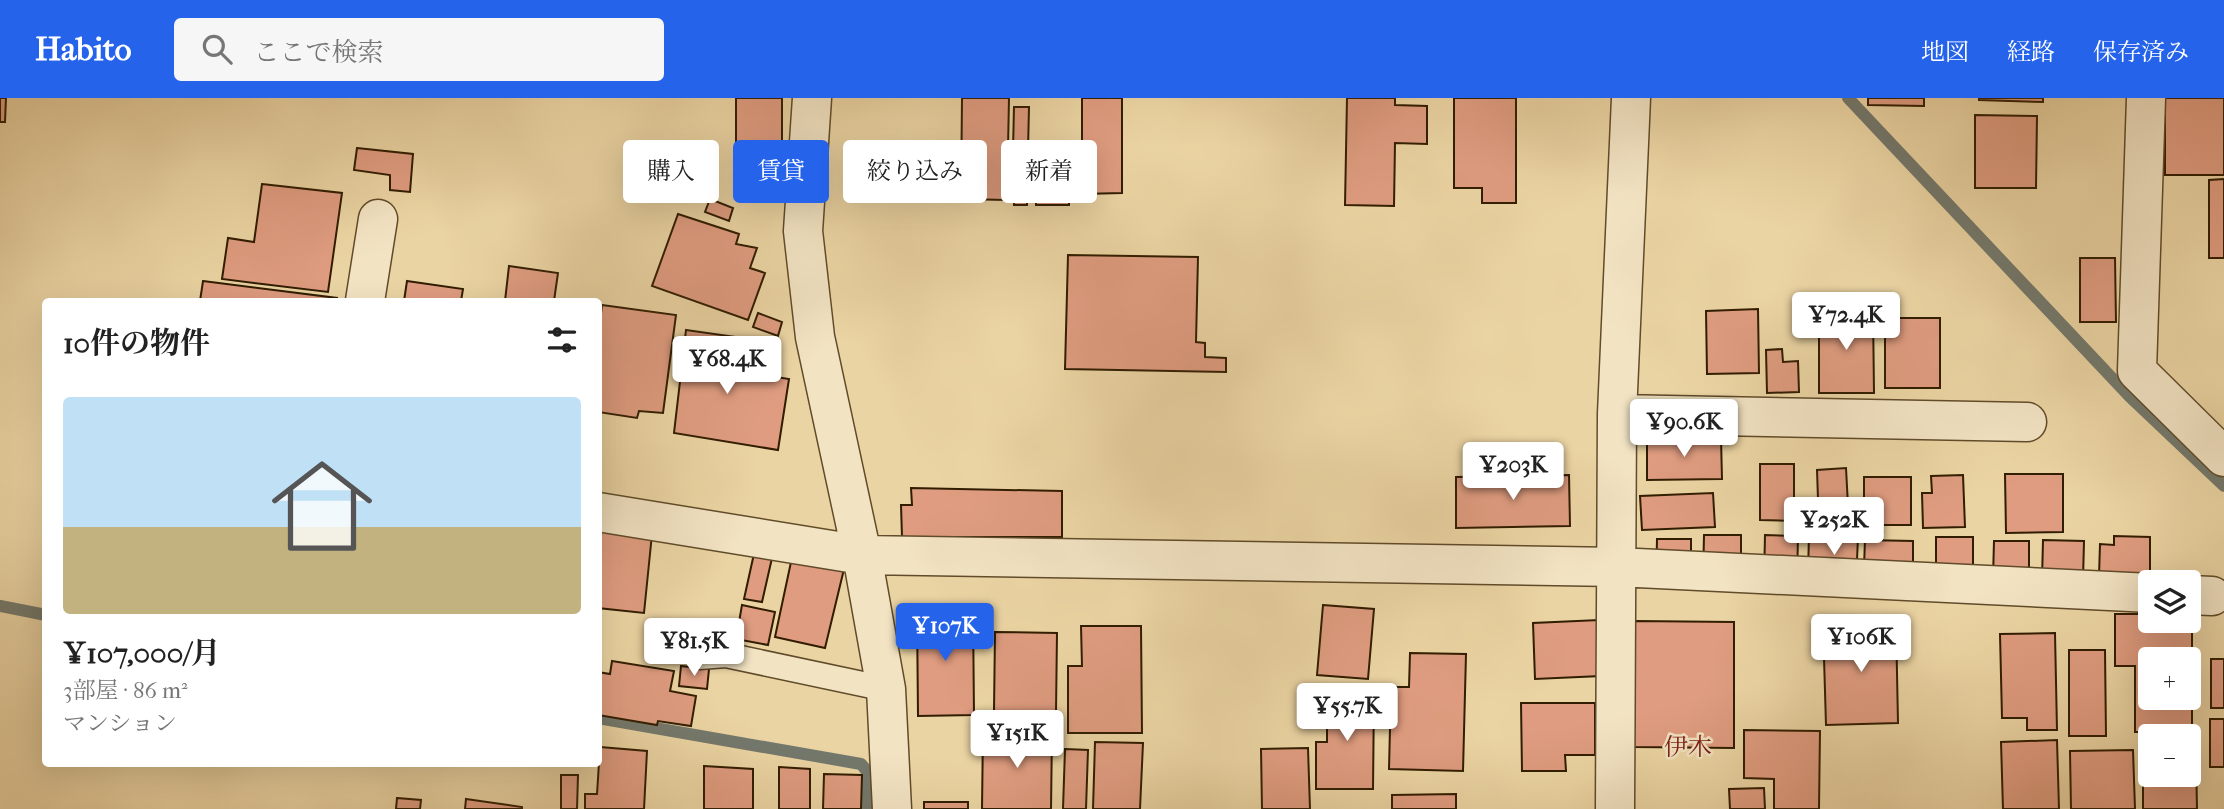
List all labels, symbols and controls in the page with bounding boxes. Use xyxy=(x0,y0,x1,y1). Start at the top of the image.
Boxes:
search box xyxy=(174,18,664,81)
text: Habito xyxy=(35,30,132,69)
icon: search xyxy=(198,30,236,68)
text: ここで検索 xyxy=(254,37,384,68)
text: 地図 xyxy=(1921,38,1969,66)
text: 経路 xyxy=(2007,38,2055,66)
text: 保存済み xyxy=(2093,38,2189,66)
chip: 購入 xyxy=(623,140,719,203)
chip: 賃貸 xyxy=(733,140,829,203)
chip: 絞り込み xyxy=(843,140,987,203)
chip: 新着 xyxy=(1001,140,1097,203)
pin: ¥72.4K xyxy=(1789,292,1903,352)
text: ¥72.4K xyxy=(1808,301,1884,328)
icon: filters xyxy=(543,321,581,359)
text: 10件の物件 xyxy=(63,326,210,361)
pin: ¥68.4K xyxy=(670,336,784,396)
text: ¥68.4K xyxy=(688,345,766,372)
pin: ¥90.6K xyxy=(1627,400,1741,459)
text: ¥90.6K xyxy=(1646,408,1722,435)
pin: ¥203K xyxy=(1464,442,1562,502)
icon: home xyxy=(259,443,385,569)
text: ¥203K xyxy=(1479,451,1547,478)
pin: ¥252K xyxy=(1785,498,1883,557)
text: ¥252K xyxy=(1800,506,1868,533)
map controls xyxy=(2138,570,2201,787)
button: layers xyxy=(2138,570,2201,633)
pin: ¥107K xyxy=(896,603,994,663)
text: ¥107K xyxy=(912,612,978,639)
pin: ¥106K xyxy=(1812,614,1910,674)
pin: ¥81.5K xyxy=(637,618,751,678)
text: ¥106K xyxy=(1827,623,1895,650)
text: ¥81.5K xyxy=(660,627,728,654)
text: ¥107,000/月 xyxy=(63,636,221,671)
button: + xyxy=(2138,647,2201,710)
text: 3部屋 · 86 m² xyxy=(63,677,188,704)
pin: ¥55.7K xyxy=(1290,684,1404,743)
text: ¥55.7K xyxy=(1313,692,1381,719)
text: マンション xyxy=(63,710,177,737)
pin: ¥151K xyxy=(968,710,1066,770)
text: ¥151K xyxy=(987,719,1047,746)
button: − xyxy=(2138,724,2201,787)
district label: 伊木 xyxy=(1664,733,1712,761)

